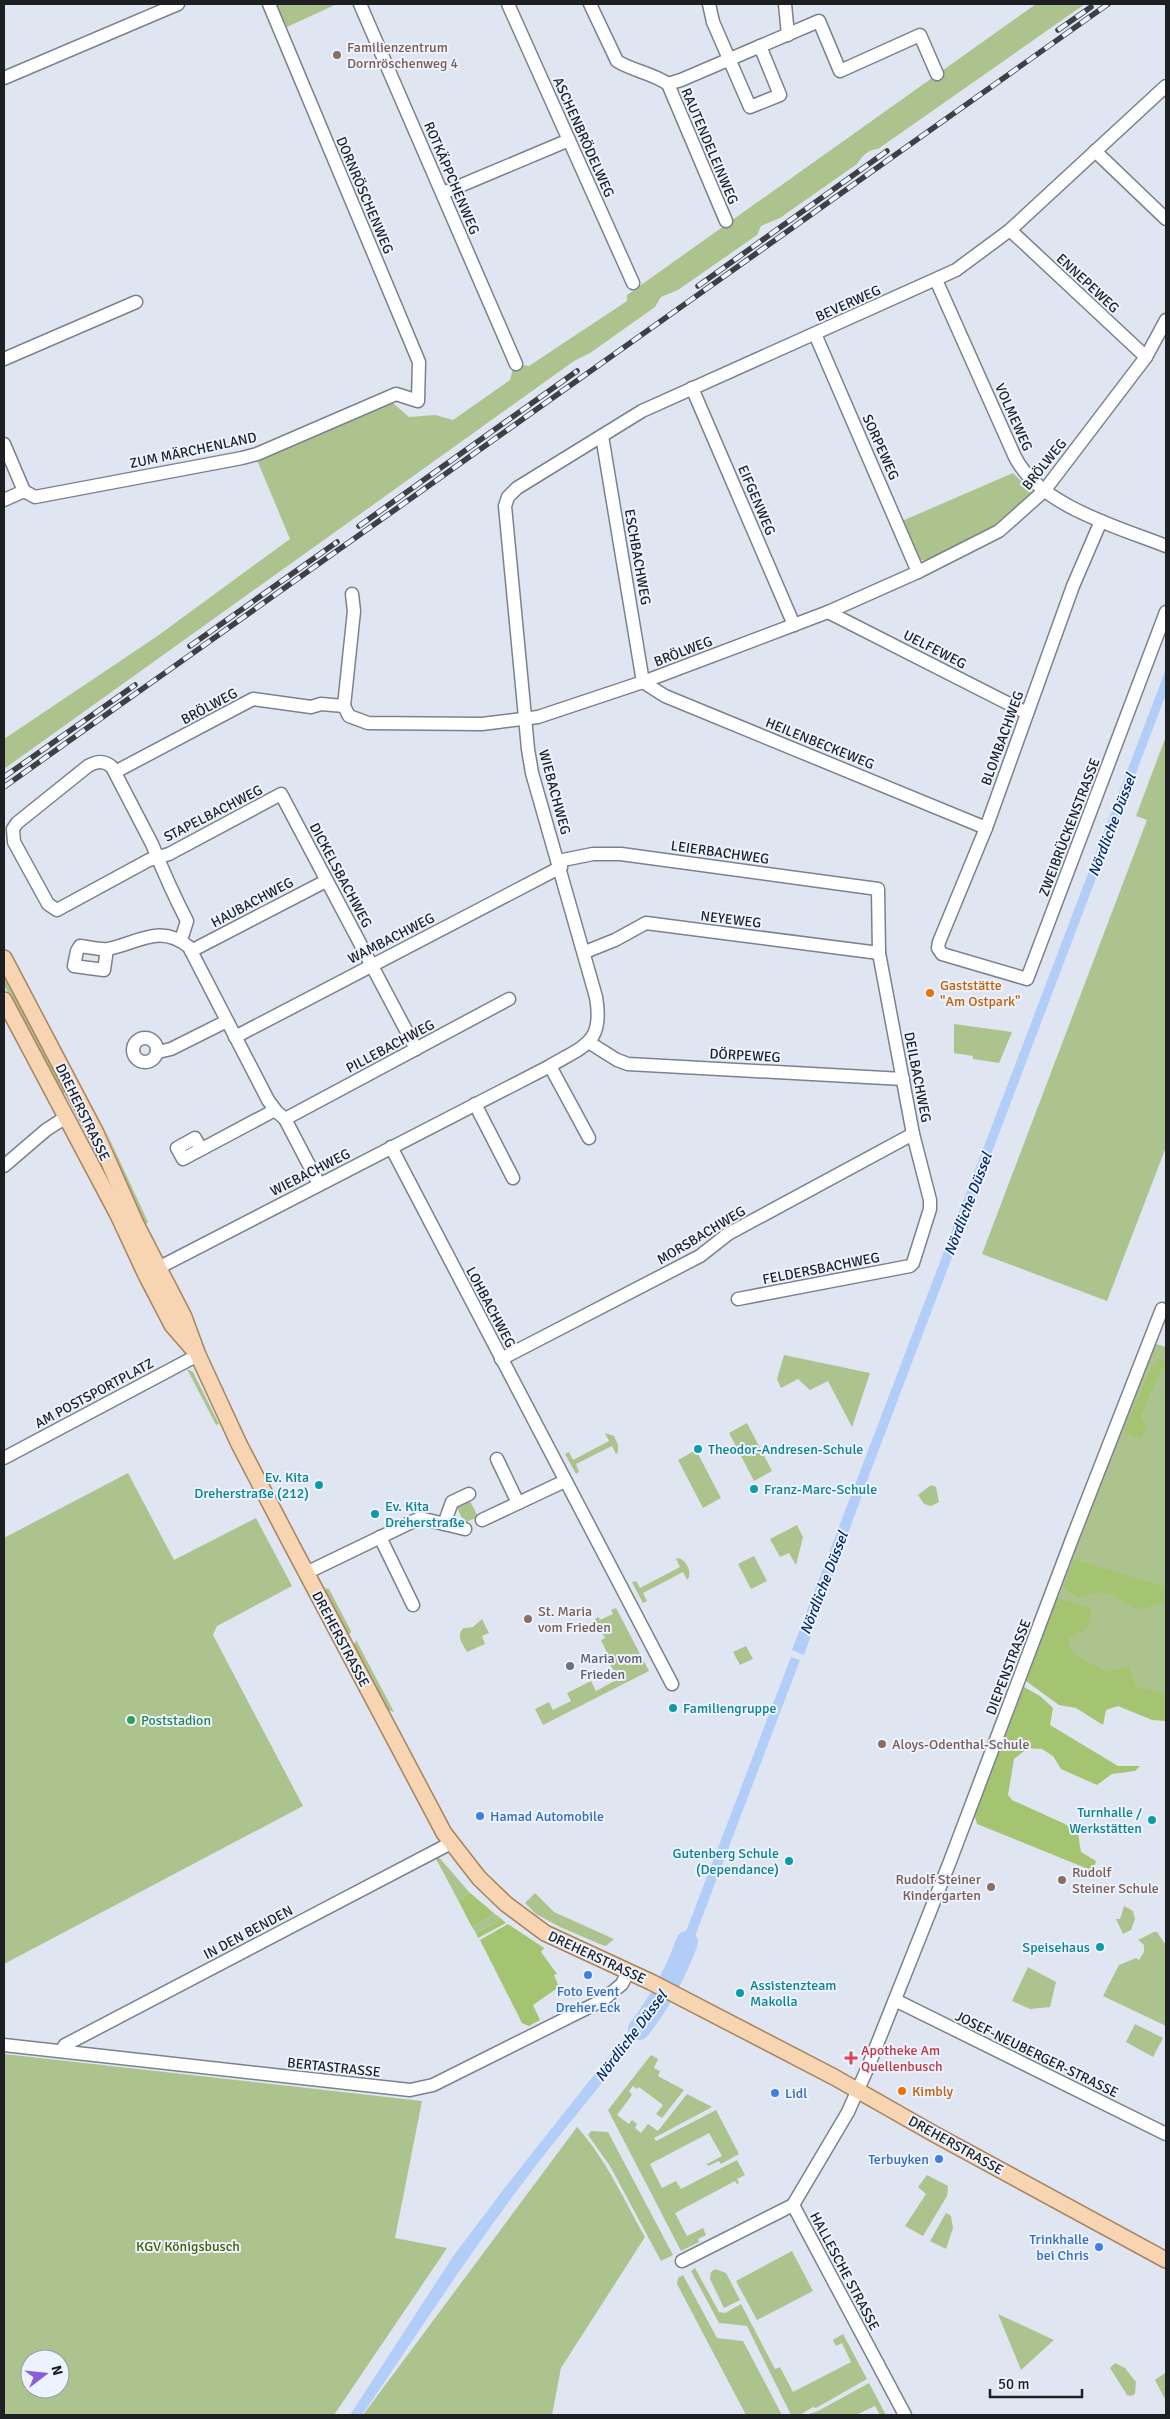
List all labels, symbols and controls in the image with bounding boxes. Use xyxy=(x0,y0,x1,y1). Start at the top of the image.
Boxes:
place label: Familienzentrum Dornröschenweg 4 xyxy=(347,39,458,72)
marker: Familienzentrum Dornröschenweg 4 xyxy=(331,49,343,61)
street label: ASCHENBRÖDELWEG xyxy=(549,74,618,200)
street label: RAUTENDELEINWEG xyxy=(677,85,742,207)
street label: ROTKÄPPCHENWEG xyxy=(420,119,483,237)
street label: DORNRÖSCHENWEG xyxy=(332,134,397,256)
street label: ENNEPEWEG xyxy=(1053,250,1123,317)
street label: BEVERWEG xyxy=(813,282,883,325)
street label: VOLMEWEG xyxy=(991,381,1036,454)
street label: SORPEWEG xyxy=(859,412,903,483)
street label: ZUM MÄRCHENLAND xyxy=(128,429,258,472)
street label: BRÖLWEG xyxy=(1019,435,1070,493)
street label: EIFGENWEG xyxy=(734,463,779,538)
street label: ESCHBACHWEG xyxy=(621,508,654,606)
street label: UELFEWEG xyxy=(900,626,969,673)
street label: BRÖLWEG xyxy=(652,633,715,670)
street label: BRÖLWEG xyxy=(178,685,240,728)
street label: BLOMBACHWEG xyxy=(977,689,1027,788)
street label: HEILENBECKEWEG xyxy=(763,714,877,773)
street label: WIEBACHWEG xyxy=(535,748,574,837)
street label: ZWEIBRÜCKENSTRASSE xyxy=(1035,756,1104,899)
water label: Nördliche Düssel xyxy=(1084,770,1140,879)
street label: STAPELBACHWEG xyxy=(161,781,265,846)
street label: DICKELSBACHWEG xyxy=(306,820,375,931)
street label: LEIERBACHWEG xyxy=(670,837,770,868)
street label: HAUBACHWEG xyxy=(208,874,296,931)
street label: NEYEWEG xyxy=(700,907,762,932)
street label: WAMBACHWEG xyxy=(345,909,437,968)
place label: Gaststätte "Am Ostpark" xyxy=(940,977,1021,1010)
marker: Gaststätte "Am Ostpark" xyxy=(924,987,936,999)
street label: PILLEBACHWEG xyxy=(343,1016,437,1077)
street label: DEILBACHWEG xyxy=(900,1030,935,1124)
street label: DÖRPEWEG xyxy=(709,1045,781,1066)
street label: DREHERSTRASSE xyxy=(52,1061,113,1164)
street label: WIEBACHWEG xyxy=(267,1145,353,1200)
water label: Nördliche Düssel xyxy=(940,1149,996,1258)
street label: MORSBACHWEG xyxy=(654,1202,749,1269)
street label: FELDERSBACHWEG xyxy=(761,1249,881,1288)
street label: LOHBACHWEG xyxy=(462,1264,519,1351)
street label: AM POSTSPORTPLATZ xyxy=(32,1355,157,1432)
place label: Theodor-Andresen-Schule xyxy=(708,1441,863,1458)
marker: Theodor-Andresen-Schule xyxy=(692,1443,704,1455)
place label: Ev. Kita Dreherstraße (212) xyxy=(194,1469,309,1502)
marker: Ev. Kita Dreherstraße (212) xyxy=(313,1479,325,1491)
place label: Franz-Marc-Schule xyxy=(764,1481,877,1498)
marker: Franz-Marc-Schule xyxy=(748,1483,760,1495)
place label: Ev. Kita Dreherstraße xyxy=(385,1498,465,1531)
marker: Ev. Kita Dreherstraße xyxy=(369,1508,381,1520)
water label: Nördliche Düssel xyxy=(796,1528,852,1637)
street label: DREHERSTRASSE xyxy=(308,1588,373,1690)
place label: St. Maria vom Frieden xyxy=(538,1603,611,1636)
marker: St. Maria vom Frieden xyxy=(522,1613,534,1625)
street label: DIEPENSTRASSE xyxy=(982,1617,1035,1717)
place label: Maria vom Frieden xyxy=(580,1650,642,1683)
marker: Maria vom Frieden xyxy=(564,1660,576,1672)
place label: Familiengruppe xyxy=(683,1700,776,1717)
marker: Familiengruppe xyxy=(667,1702,679,1714)
place label: Poststadion xyxy=(141,1712,211,1729)
marker: Poststadion xyxy=(125,1714,137,1726)
place label: Aloys-Odenthal-Schule xyxy=(892,1736,1029,1753)
marker: Aloys-Odenthal-Schule xyxy=(876,1738,888,1750)
place label: Turnhalle / Werkstätten xyxy=(1069,1804,1142,1837)
place label: Hamad Automobile xyxy=(490,1808,604,1825)
marker: Hamad Automobile xyxy=(474,1810,486,1822)
marker: Turnhalle / Werkstätten xyxy=(1146,1814,1158,1826)
place label: Gutenberg Schule (Dependance) xyxy=(672,1845,779,1878)
marker: Gutenberg Schule (Dependance) xyxy=(783,1855,795,1867)
place label: Rudolf Steiner Schule xyxy=(1072,1864,1159,1897)
place label: Rudolf Steiner Kindergarten xyxy=(896,1871,982,1904)
marker: Rudolf Steiner Schule xyxy=(1056,1874,1068,1886)
marker: Rudolf Steiner Kindergarten xyxy=(985,1881,997,1893)
street label: IN DEN BENDEN xyxy=(201,1902,296,1963)
street label: DREHERSTRASSE xyxy=(545,1927,648,1988)
place label: Speisehaus xyxy=(1022,1939,1090,1956)
marker: Speisehaus xyxy=(1094,1941,1106,1953)
marker: Foto Event Dreher Eck xyxy=(582,1969,594,1981)
place label: Assistenzteam Makolla xyxy=(750,1977,836,2010)
place label: Foto Event Dreher Eck xyxy=(555,1983,621,2016)
water label: Nördliche Düssel xyxy=(591,1986,672,2085)
marker: Assistenzteam Makolla xyxy=(734,1987,746,1999)
street label: JOSEF-NEUBERGER-STRASSE xyxy=(952,2007,1121,2101)
place label: Apotheke Am Quellenbusch xyxy=(861,2042,943,2075)
marker: Apotheke Am Quellenbusch xyxy=(845,2052,857,2064)
street label: BERTASTRASSE xyxy=(286,2054,382,2081)
place label: Kimbly xyxy=(912,2083,954,2100)
place label: Lidl xyxy=(785,2085,807,2102)
marker: Kimbly xyxy=(896,2085,908,2097)
marker: Lidl xyxy=(769,2087,781,2099)
street label: DREHERSTRASSE xyxy=(905,2112,1006,2179)
place label: Terbuyken xyxy=(868,2151,929,2168)
marker: Terbuyken xyxy=(933,2153,945,2165)
street label: HALLESCHE STRASSE xyxy=(806,2209,883,2333)
place label: Trinkhalle bei Chris xyxy=(1029,2231,1089,2264)
park label: KGV Königsbusch xyxy=(136,2238,240,2255)
marker: Trinkhalle bei Chris xyxy=(1093,2241,1105,2253)
north arrow xyxy=(20,2349,70,2399)
text: N xyxy=(48,2364,67,2378)
scale bar xyxy=(990,2366,1082,2398)
text: 50 m xyxy=(998,2375,1029,2393)

